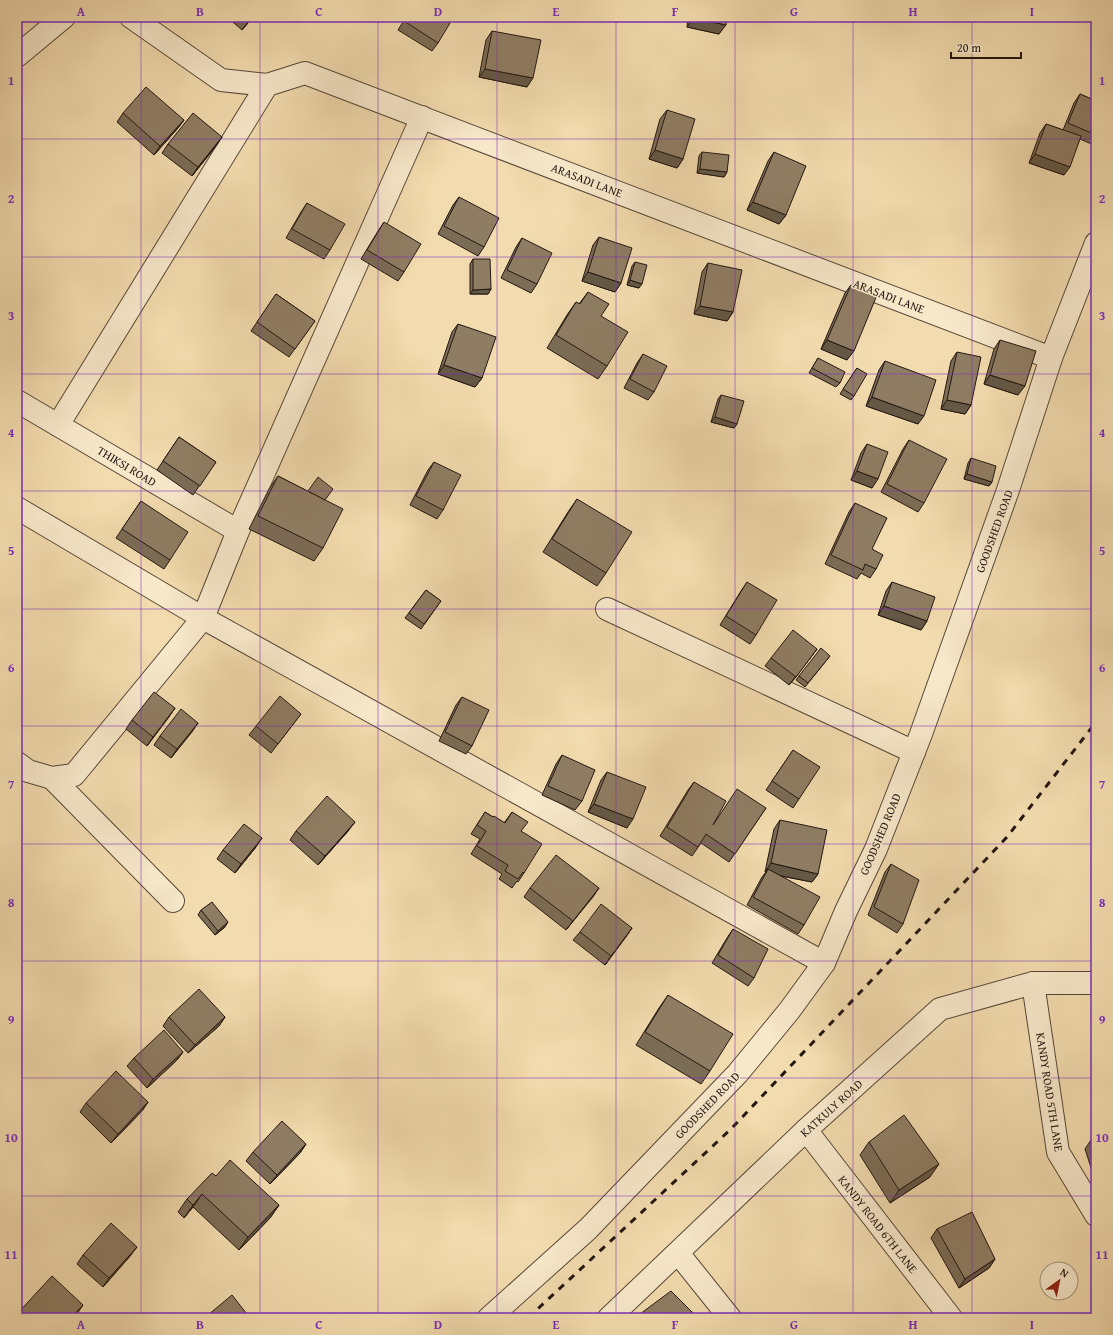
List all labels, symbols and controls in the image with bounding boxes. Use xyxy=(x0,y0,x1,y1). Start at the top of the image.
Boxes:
text: A xyxy=(77,2,86,21)
text: B xyxy=(196,2,204,21)
text: C xyxy=(315,2,323,21)
text: D xyxy=(434,2,442,21)
text: E xyxy=(553,2,560,21)
text: F xyxy=(672,2,679,21)
text: G xyxy=(790,2,798,21)
text: H xyxy=(908,2,918,21)
text: I xyxy=(1030,2,1034,21)
scale bar xyxy=(951,34,1021,60)
text: 20 m xyxy=(957,39,981,56)
text: 1 xyxy=(8,71,14,90)
text: 1 xyxy=(1099,71,1105,90)
street label: ARASADI LANE xyxy=(549,159,625,201)
text: 2 xyxy=(8,189,15,208)
text: 2 xyxy=(1099,189,1106,208)
street label: ARASADI LANE xyxy=(851,275,927,317)
text: 3 xyxy=(8,306,14,325)
text: 3 xyxy=(1099,306,1105,325)
text: 4 xyxy=(8,423,15,442)
text: 4 xyxy=(1099,423,1106,442)
street label: THIKSI ROAD xyxy=(94,442,160,490)
street label: GOODSHED ROAD xyxy=(971,487,1017,575)
text: 5 xyxy=(8,541,15,560)
text: 5 xyxy=(1099,541,1106,560)
text: 6 xyxy=(8,658,15,677)
text: 6 xyxy=(1099,658,1106,677)
text: 7 xyxy=(8,775,15,794)
text: 7 xyxy=(1099,775,1106,794)
street label: GOODSHED ROAD xyxy=(855,791,905,877)
text: 8 xyxy=(8,893,15,912)
text: 8 xyxy=(1099,893,1106,912)
text: 9 xyxy=(8,1010,15,1029)
text: 9 xyxy=(1099,1010,1106,1029)
street label: KANDY ROAD 5TH LANE xyxy=(1032,1031,1068,1153)
street label: GOODSHED ROAD xyxy=(671,1068,743,1142)
street label: KATKULY ROAD xyxy=(796,1075,866,1141)
text: 10 xyxy=(4,1128,18,1147)
text: 10 xyxy=(1095,1128,1109,1147)
street label: KANDY ROAD 6TH LANE xyxy=(834,1171,922,1277)
text: 11 xyxy=(4,1245,18,1264)
text: 11 xyxy=(1095,1245,1109,1264)
north arrow xyxy=(1039,1261,1079,1301)
text: N xyxy=(1057,1264,1072,1282)
text: A xyxy=(77,1315,86,1334)
text: B xyxy=(196,1315,204,1334)
text: C xyxy=(315,1315,323,1334)
text: D xyxy=(434,1315,442,1334)
text: E xyxy=(553,1315,560,1334)
text: F xyxy=(672,1315,679,1334)
text: G xyxy=(790,1315,798,1334)
text: H xyxy=(908,1315,918,1334)
text: I xyxy=(1030,1315,1034,1334)

